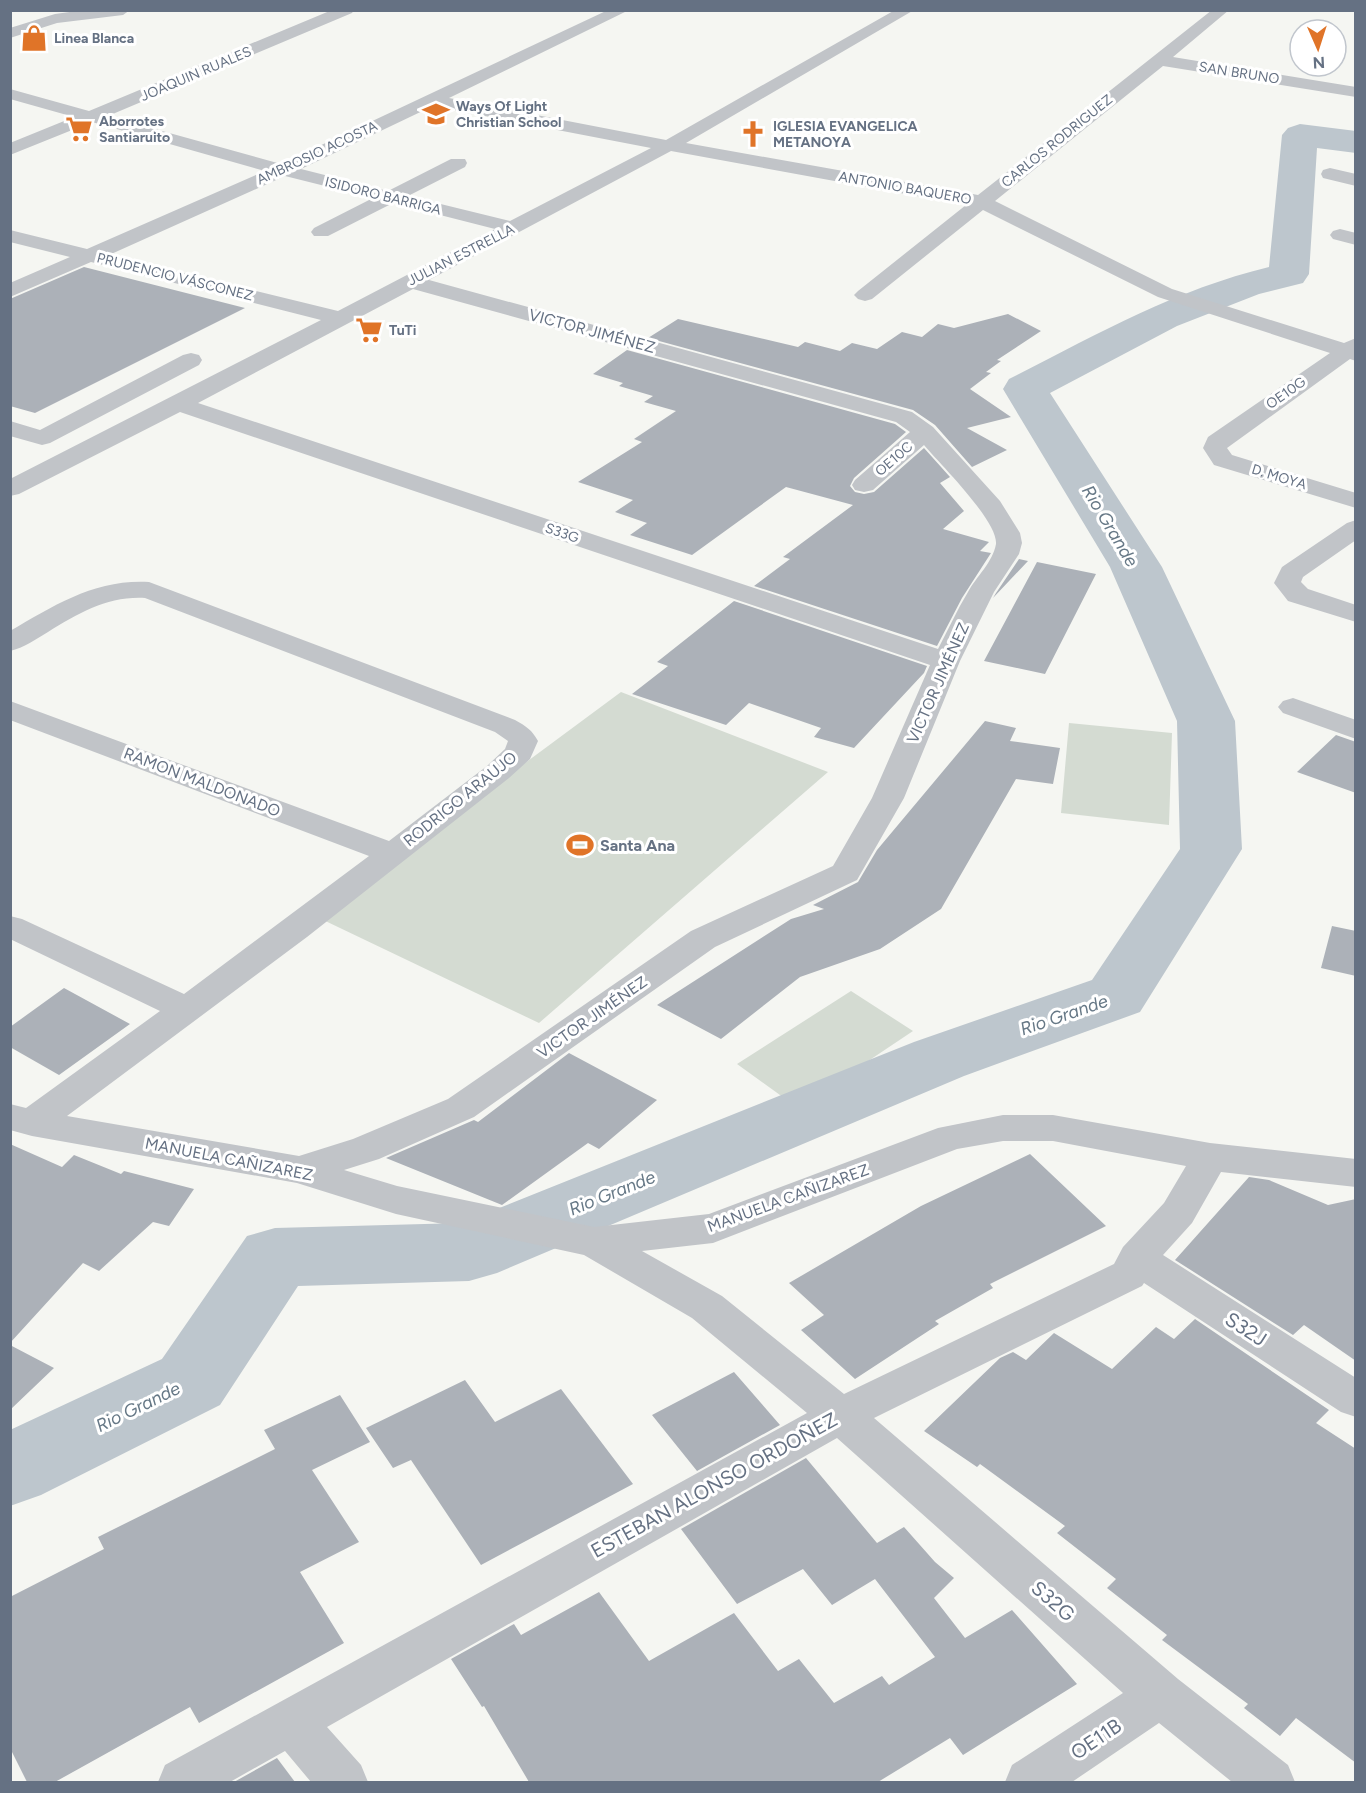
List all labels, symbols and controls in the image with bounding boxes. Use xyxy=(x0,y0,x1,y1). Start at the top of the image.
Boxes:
north arrow xyxy=(1288,18,1348,78)
shop icon: Linea Blanca xyxy=(19,23,49,53)
place label: Linea Blanca xyxy=(54,30,134,47)
street label: JOAQUIN RUALES xyxy=(138,43,254,105)
text: N xyxy=(1312,53,1325,72)
street label: SAN BRUNO xyxy=(1198,58,1281,88)
street label: CARLOS RODRIGUEZ xyxy=(998,91,1116,191)
place label: Ways Of Light Christian School xyxy=(456,98,562,131)
school or university icon: Ways Of Light Christian School xyxy=(421,99,451,129)
place label: Aborrotes Santiaruito xyxy=(99,113,170,146)
supermarket icon: Aborrotes Santiaruito xyxy=(64,114,94,144)
street label: AMBROSIO ACOSTA xyxy=(254,117,381,188)
place label: IGLESIA EVANGELICA METANOYA xyxy=(773,118,918,151)
church icon: IGLESIA EVANGELICA METANOYA xyxy=(738,119,768,149)
street label: ANTONIO BAQUERO xyxy=(837,168,973,208)
street label: ISIDORO BARRIGA xyxy=(323,173,443,219)
street label: JULIAN ESTRELLA xyxy=(405,220,518,289)
street label: PRUDENCIO VÁSCONEZ xyxy=(95,249,255,305)
street label: VICTOR JIMÉNEZ xyxy=(527,305,657,357)
supermarket icon: TuTi xyxy=(354,315,384,345)
place label: TuTi xyxy=(389,322,416,339)
street label: OE10G xyxy=(1263,373,1309,413)
street label: OE10C xyxy=(872,438,916,480)
street label: D. MOYA xyxy=(1249,461,1309,494)
water label: Rio Grande xyxy=(1077,481,1143,571)
street label: S33G xyxy=(543,519,581,547)
street label: VICTOR JIMÉNEZ xyxy=(903,620,973,746)
street label: RAMON MALDONADO xyxy=(121,743,283,821)
street label: RODRIGO ARAUJO xyxy=(400,748,520,850)
sports icon: Santa Ana xyxy=(565,830,595,860)
place label: Santa Ana xyxy=(600,836,675,855)
street label: VICTOR JIMÉNEZ xyxy=(533,972,651,1062)
water label: Rio Grande xyxy=(1017,990,1111,1040)
street label: MANUELA CAÑIZAREZ xyxy=(143,1133,315,1185)
street label: MANUELA CAÑIZAREZ xyxy=(705,1160,871,1236)
water label: Rio Grande xyxy=(566,1166,659,1220)
street label: S32J xyxy=(1221,1307,1271,1351)
water label: Rio Grande xyxy=(92,1377,184,1437)
street label: ESTEBAN ALONSO ORDOÑEZ xyxy=(587,1407,841,1563)
street label: S32G xyxy=(1026,1576,1080,1626)
street label: OE11B xyxy=(1066,1713,1126,1765)

